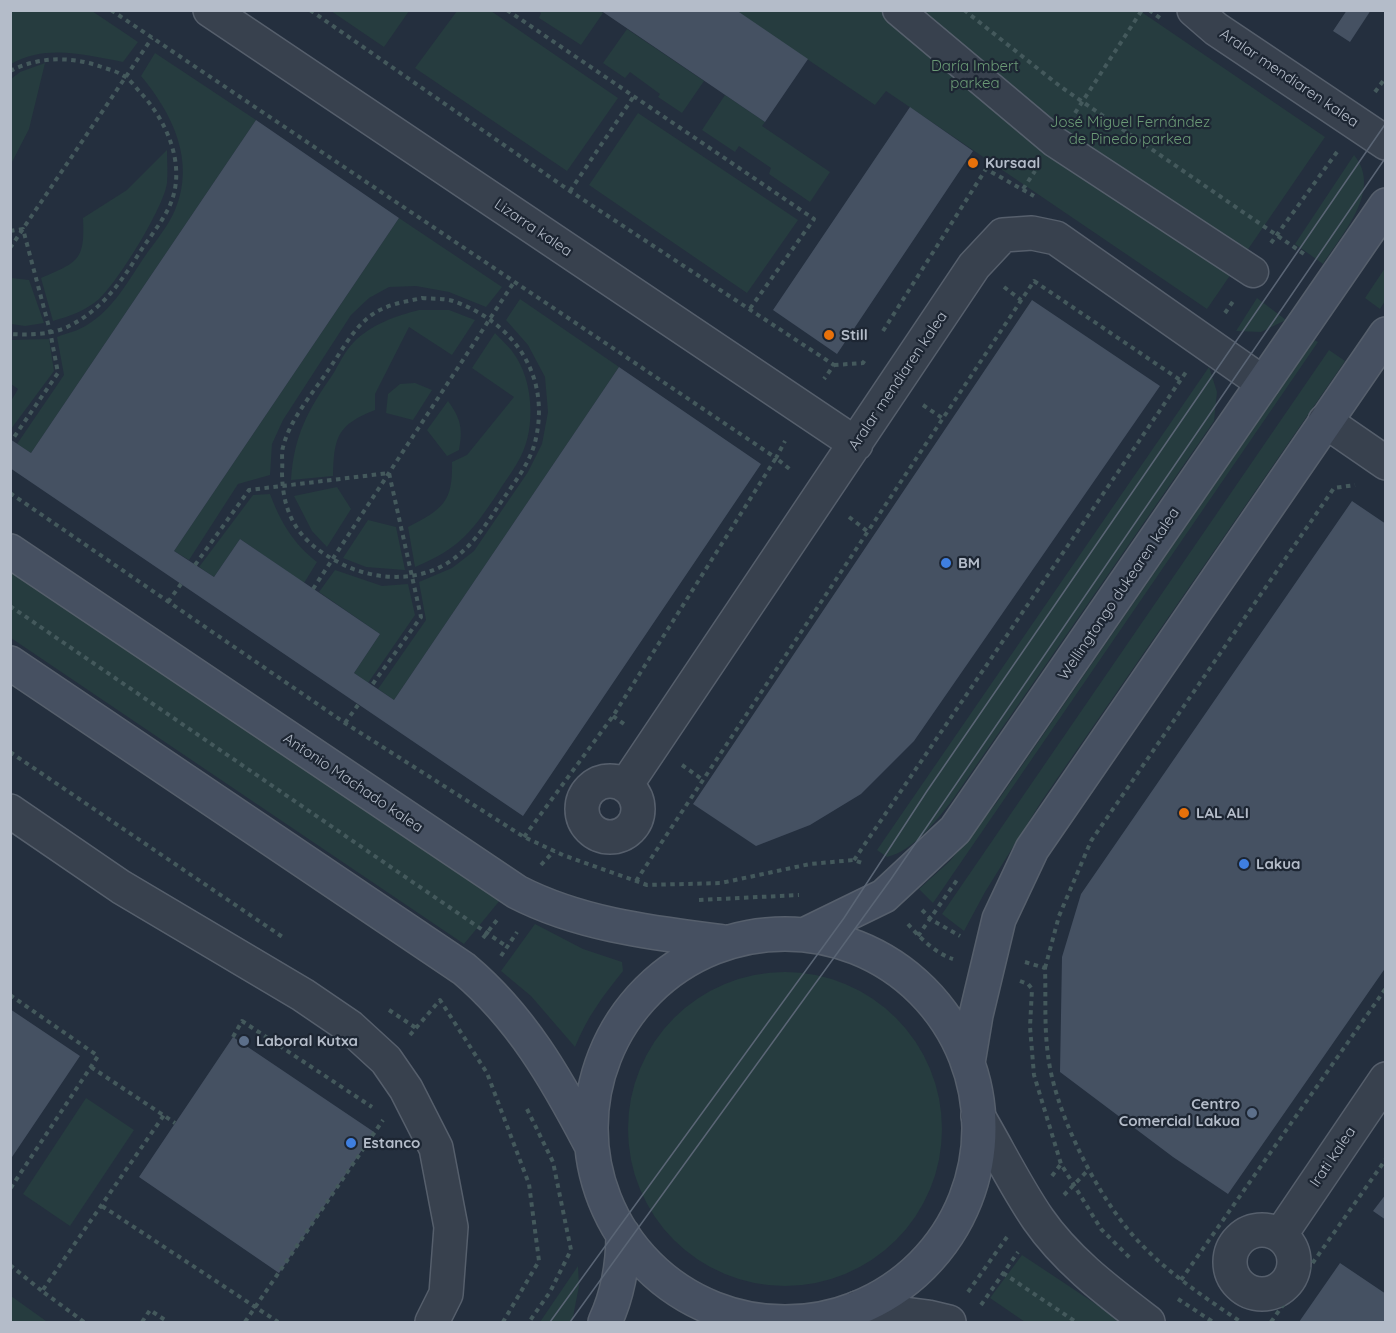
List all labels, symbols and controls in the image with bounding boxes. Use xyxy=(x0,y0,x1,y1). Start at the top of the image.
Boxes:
street label: Aralar mendiaren kalea xyxy=(1216,25,1362,131)
park label: Daría Imbert parkea xyxy=(931,57,1019,92)
park label: José Miguel Fernández de Pinedo parkea xyxy=(1050,113,1210,148)
place label: Kursaal xyxy=(985,154,1040,172)
marker: Kursaal xyxy=(966,156,980,170)
street label: Lizarra kalea xyxy=(491,195,575,261)
street label: Aralar mendiaren kalea xyxy=(845,308,951,454)
place label: Still xyxy=(841,326,868,344)
marker: Still xyxy=(822,328,836,342)
street label: Wellingtongo dukearen kalea xyxy=(1055,505,1183,683)
place label: BM xyxy=(958,554,980,572)
marker: BM xyxy=(939,556,953,570)
street label: Antonio Machado kalea xyxy=(280,730,426,836)
place label: LAL ALI xyxy=(1196,804,1249,822)
marker: LAL ALI xyxy=(1177,806,1191,820)
place label: Lakua xyxy=(1256,855,1301,873)
marker: Lakua xyxy=(1237,857,1251,871)
place label: Laboral Kutxa xyxy=(256,1032,358,1050)
marker: Laboral Kutxa xyxy=(237,1034,251,1048)
place label: Centro Comercial Lakua xyxy=(1119,1095,1240,1130)
marker: Centro Comercial Lakua xyxy=(1245,1106,1259,1120)
street label: Irati kalea xyxy=(1306,1123,1360,1191)
place label: Estanco xyxy=(363,1134,420,1152)
marker: Estanco xyxy=(344,1136,358,1150)

